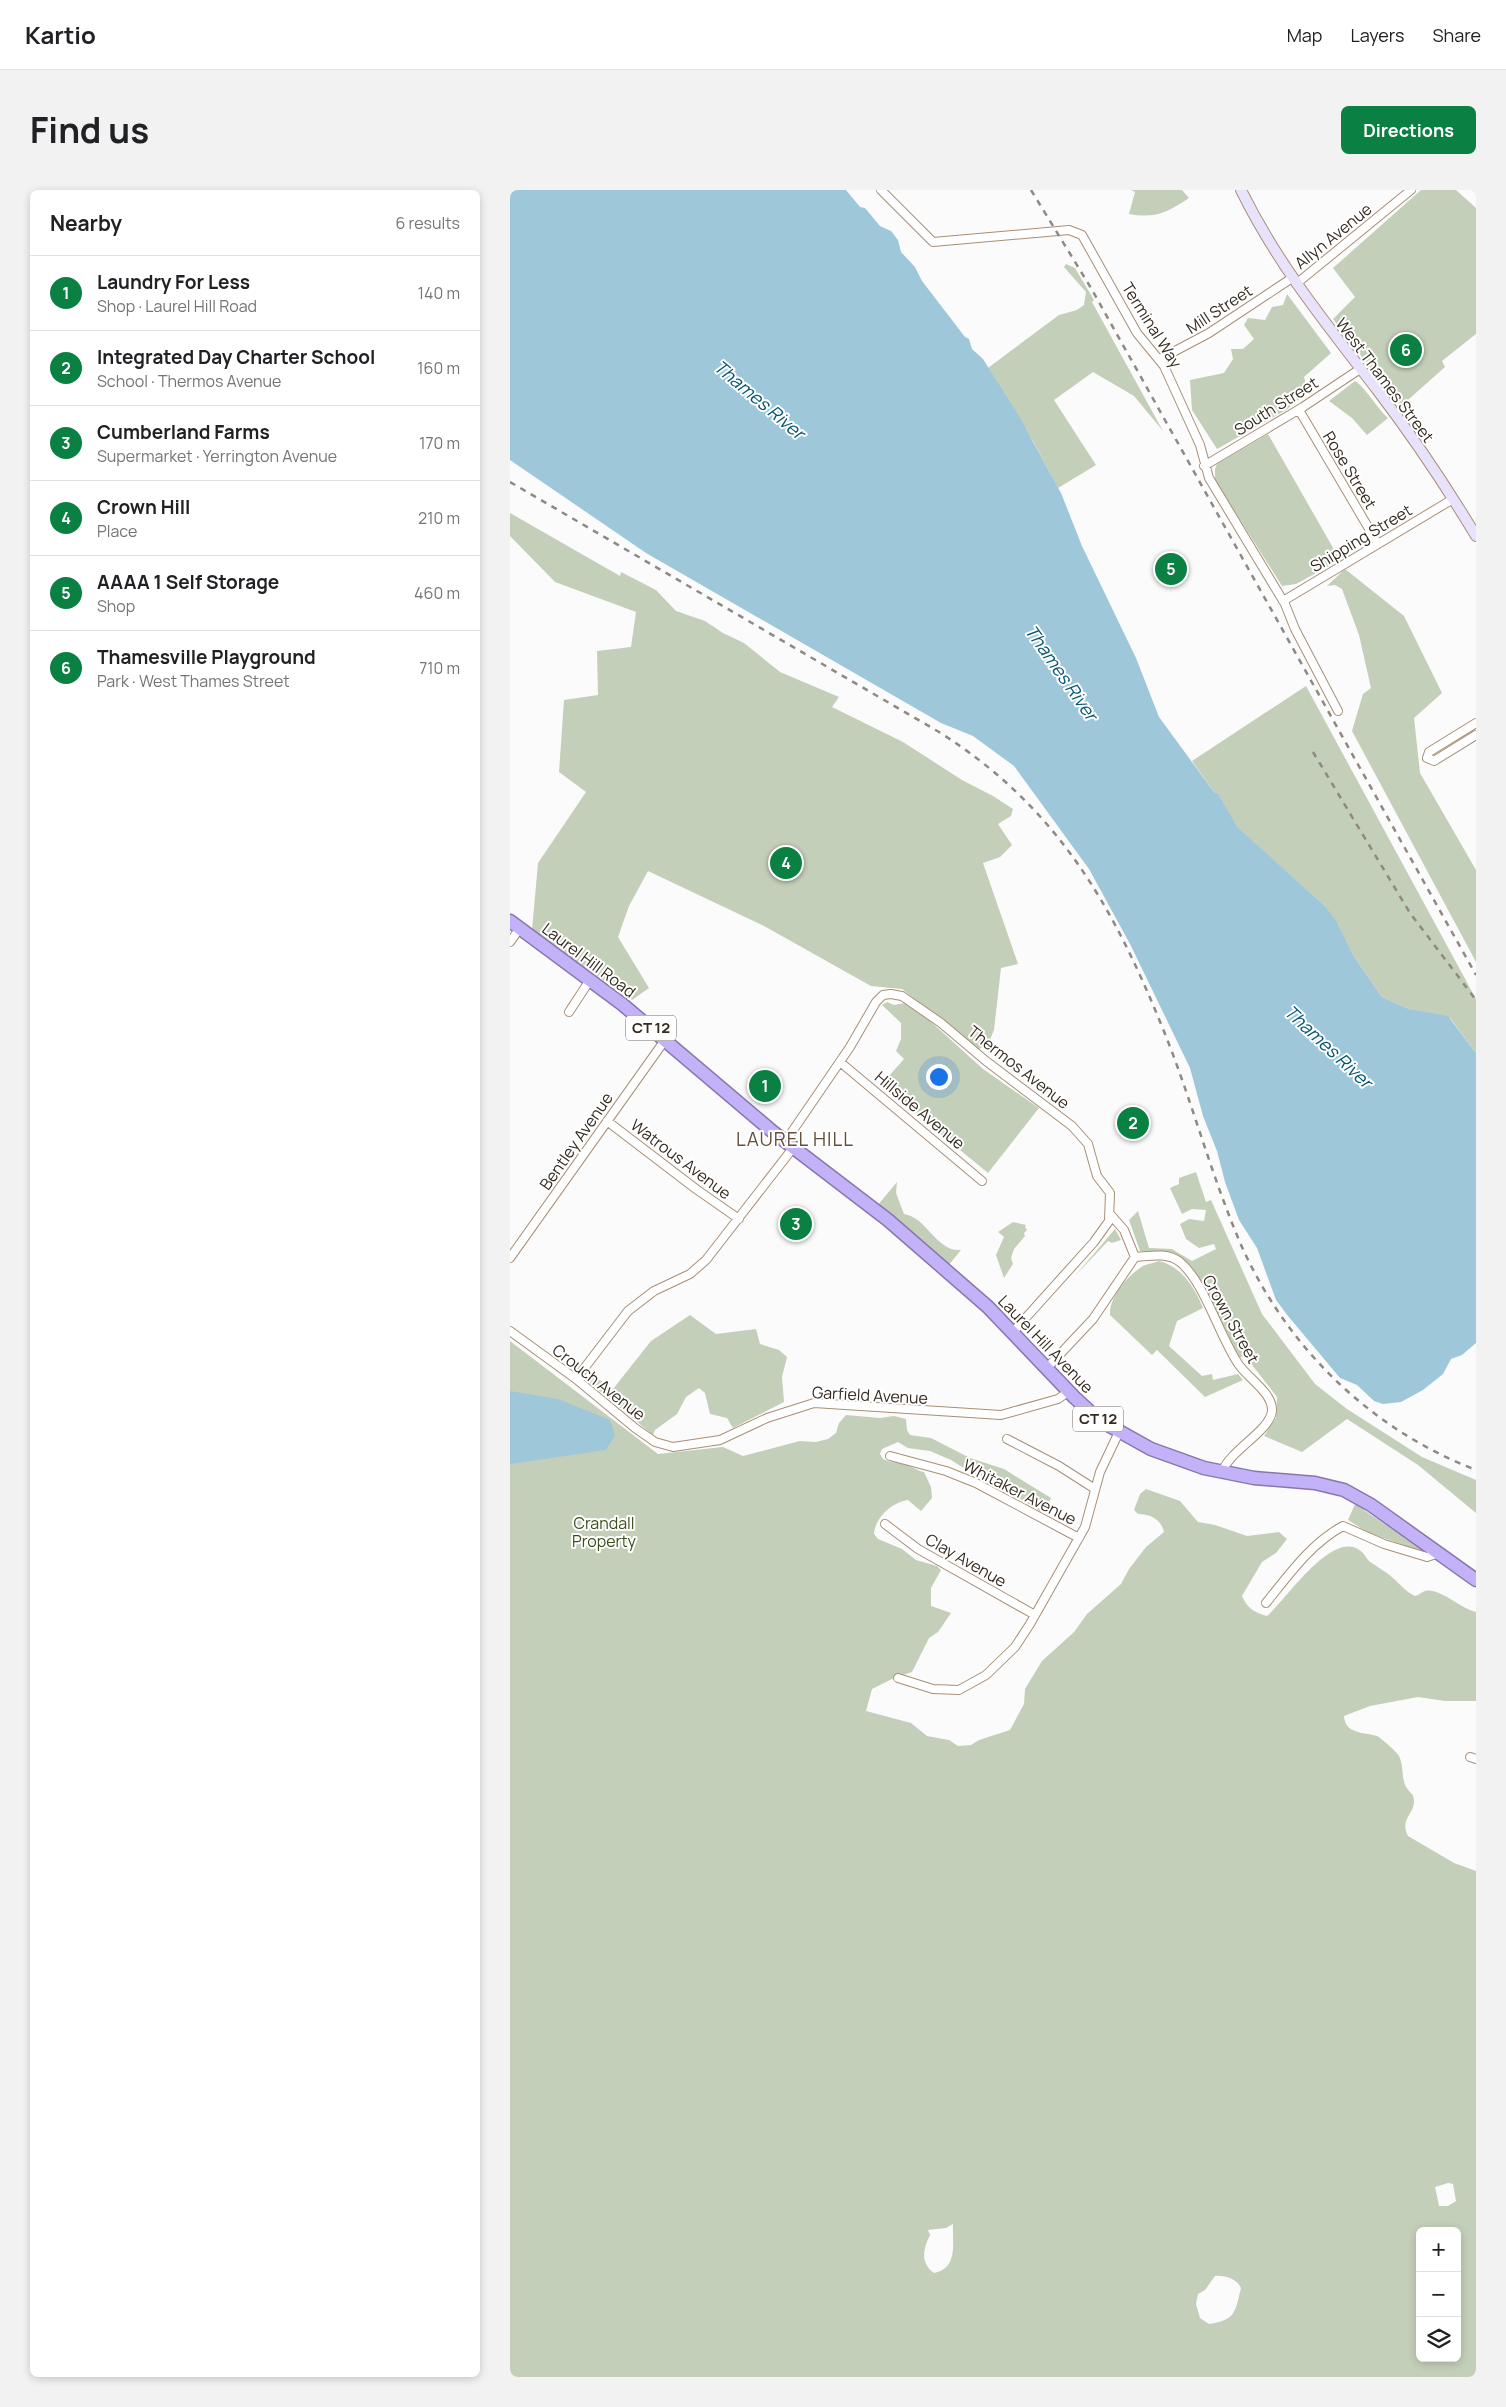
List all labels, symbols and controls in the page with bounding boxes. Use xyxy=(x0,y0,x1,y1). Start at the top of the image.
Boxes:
text: Kartio xyxy=(25,18,96,51)
text: Map xyxy=(1287,23,1322,47)
text: Layers xyxy=(1350,23,1404,47)
text: Share xyxy=(1432,23,1481,47)
text: Find us xyxy=(30,106,149,154)
button: Directions xyxy=(1341,106,1476,154)
street label: Allyn Avenue xyxy=(1290,198,1376,274)
text: Nearby xyxy=(50,209,122,237)
text: 6 results xyxy=(395,212,460,234)
text: Laundry For Less xyxy=(97,269,250,295)
street label: Terminal Way xyxy=(1117,278,1187,372)
street label: Mill Street xyxy=(1182,279,1256,339)
text: 1 xyxy=(62,282,70,304)
text: 140 m xyxy=(418,282,460,304)
text: Shop · Laurel Hill Road xyxy=(97,295,257,317)
street label: West Thames Street xyxy=(1331,313,1439,447)
pin: 6 xyxy=(1390,331,1422,369)
text: Integrated Day Charter School xyxy=(97,344,375,370)
water label: Thames River xyxy=(709,354,812,446)
text: 2 xyxy=(61,357,71,379)
text: 160 m xyxy=(417,357,460,379)
text: School · Thermos Avenue xyxy=(97,370,281,392)
street label: South Street xyxy=(1230,372,1322,440)
text: Cumberland Farms xyxy=(97,419,270,445)
street label: Rose Street xyxy=(1318,427,1382,513)
text: 3 xyxy=(61,432,71,454)
text: 170 m xyxy=(419,432,460,454)
text: Supermarket · Yerrington Avenue xyxy=(97,445,337,467)
text: Crown Hill xyxy=(97,494,190,520)
street label: Shipping Street xyxy=(1306,499,1416,577)
text: 4 xyxy=(61,507,71,529)
text: 210 m xyxy=(418,507,460,529)
text: Place xyxy=(97,520,137,542)
pin: 5 xyxy=(1155,550,1187,588)
text: AAAA 1 Self Storage xyxy=(97,569,279,595)
text: 5 xyxy=(61,582,71,604)
text: 460 m xyxy=(414,582,460,604)
text: Shop xyxy=(97,595,135,617)
water label: Thames River xyxy=(1020,620,1105,727)
text: Thamesville Playground xyxy=(97,644,316,670)
text: 6 xyxy=(61,657,71,679)
text: 710 m xyxy=(419,657,460,679)
text: Park · West Thames Street xyxy=(97,670,290,692)
pin: 4 xyxy=(770,844,802,882)
street label: Laurel Hill Road xyxy=(538,918,640,1002)
water label: Thames River xyxy=(1280,999,1379,1095)
road number: CT 12 xyxy=(626,1016,676,1040)
street label: Thermos Avenue xyxy=(964,1020,1074,1114)
your location xyxy=(926,1064,952,1090)
street label: Hillside Avenue xyxy=(870,1066,970,1154)
pin: 1 xyxy=(749,1067,781,1105)
street label: Bentley Avenue xyxy=(534,1088,618,1194)
pin: 2 xyxy=(1117,1104,1149,1142)
street label: Watrous Avenue xyxy=(626,1114,736,1204)
district label: LAUREL HILL xyxy=(736,1126,854,1152)
pin: 3 xyxy=(780,1205,812,1243)
street label: Crown Street xyxy=(1198,1271,1264,1367)
street label: Laurel Hill Avenue xyxy=(993,1290,1099,1398)
street label: Crouch Avenue xyxy=(548,1339,650,1425)
street label: Garfield Avenue xyxy=(811,1381,929,1409)
road number: CT 12 xyxy=(1073,1406,1123,1432)
street label: Whitaker Avenue xyxy=(960,1454,1080,1530)
park label: Crandall Property xyxy=(572,1512,637,1552)
street label: Clay Avenue xyxy=(922,1528,1010,1592)
map controls xyxy=(1416,2227,1461,2362)
button: + xyxy=(1416,2227,1461,2272)
button: − xyxy=(1416,2272,1461,2317)
button: layers xyxy=(1416,2317,1461,2362)

